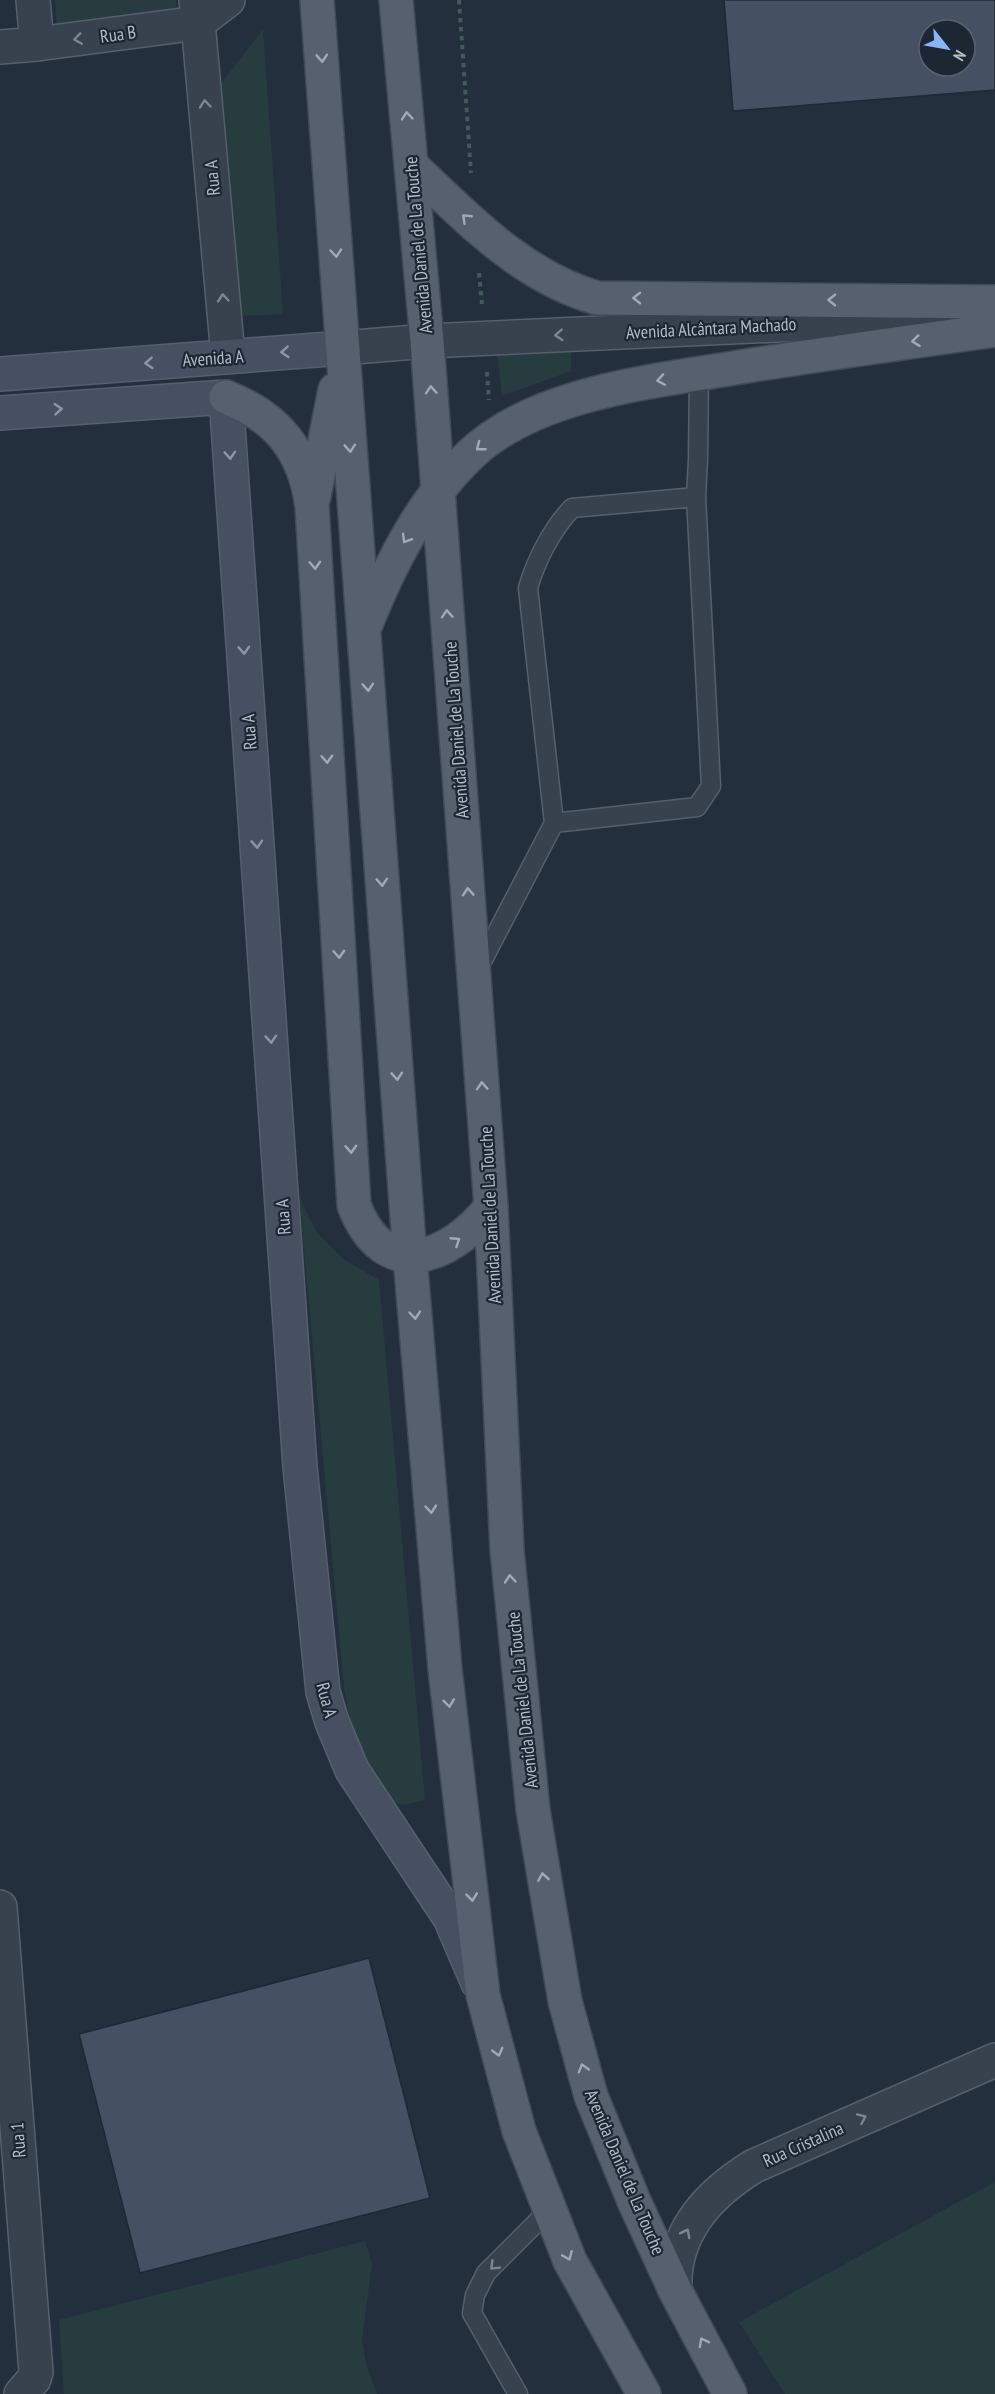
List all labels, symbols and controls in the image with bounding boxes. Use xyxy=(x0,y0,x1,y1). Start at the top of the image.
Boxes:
north arrow xyxy=(917,18,977,78)
street label: Rua B xyxy=(99,20,137,48)
one-way arrow xyxy=(73,32,83,45)
text: N xyxy=(949,47,971,65)
one-way arrow xyxy=(315,54,328,63)
one-way arrow xyxy=(199,99,212,108)
one-way arrow xyxy=(401,111,414,120)
street label: Avenida Daniel de La Touche xyxy=(399,156,437,334)
street label: Rua A xyxy=(199,159,225,197)
one-way arrow xyxy=(462,214,473,225)
one-way arrow xyxy=(329,248,342,257)
one-way arrow xyxy=(632,292,641,304)
one-way arrow xyxy=(217,294,230,303)
one-way arrow xyxy=(827,294,836,306)
street label: Avenida Alcântara Machado xyxy=(625,312,797,344)
one-way arrow xyxy=(554,328,563,341)
one-way arrow xyxy=(912,334,921,346)
street label: Avenida A xyxy=(182,344,245,372)
one-way arrow xyxy=(281,345,290,358)
one-way arrow xyxy=(144,356,153,369)
one-way arrow xyxy=(657,373,667,386)
one-way arrow xyxy=(424,386,437,395)
one-way arrow xyxy=(54,402,63,415)
one-way arrow xyxy=(476,439,487,450)
one-way arrow xyxy=(344,444,357,453)
one-way arrow xyxy=(224,451,237,460)
one-way arrow xyxy=(402,533,413,543)
one-way arrow xyxy=(309,560,322,569)
one-way arrow xyxy=(441,609,454,618)
street label: Avenida Daniel de La Touche xyxy=(438,641,474,819)
one-way arrow xyxy=(237,645,250,654)
one-way arrow xyxy=(361,683,374,692)
street label: Rua A xyxy=(236,713,262,751)
one-way arrow xyxy=(321,755,334,764)
one-way arrow xyxy=(250,840,263,849)
one-way arrow xyxy=(376,877,389,886)
one-way arrow xyxy=(461,887,474,896)
one-way arrow xyxy=(332,950,345,959)
one-way arrow xyxy=(264,1034,277,1043)
one-way arrow xyxy=(390,1072,403,1081)
one-way arrow xyxy=(476,1082,489,1091)
street label: Avenida Daniel de La Touche xyxy=(474,1126,506,1304)
one-way arrow xyxy=(344,1144,357,1153)
street label: Rua A xyxy=(270,1198,296,1236)
one-way arrow xyxy=(450,1237,460,1249)
one-way arrow xyxy=(408,1310,421,1319)
one-way arrow xyxy=(424,1505,437,1514)
one-way arrow xyxy=(504,1575,517,1584)
street label: Avenida Daniel de La Touche xyxy=(501,1611,543,1789)
street label: Rua A xyxy=(311,1680,343,1721)
one-way arrow xyxy=(442,1699,455,1708)
one-way arrow xyxy=(537,1873,549,1882)
one-way arrow xyxy=(465,1892,478,1902)
one-way arrow xyxy=(491,2047,504,2057)
one-way arrow xyxy=(578,2063,590,2074)
street label: Avenida Daniel de La Touche xyxy=(580,2086,670,2258)
one-way arrow xyxy=(856,2114,867,2126)
street label: Rua Cristalina xyxy=(759,2116,847,2172)
street label: Rua 1 xyxy=(5,2121,31,2159)
one-way arrow xyxy=(679,2229,690,2240)
one-way arrow xyxy=(561,2249,573,2260)
one-way arrow xyxy=(490,2259,501,2269)
one-way arrow xyxy=(699,2338,710,2349)

